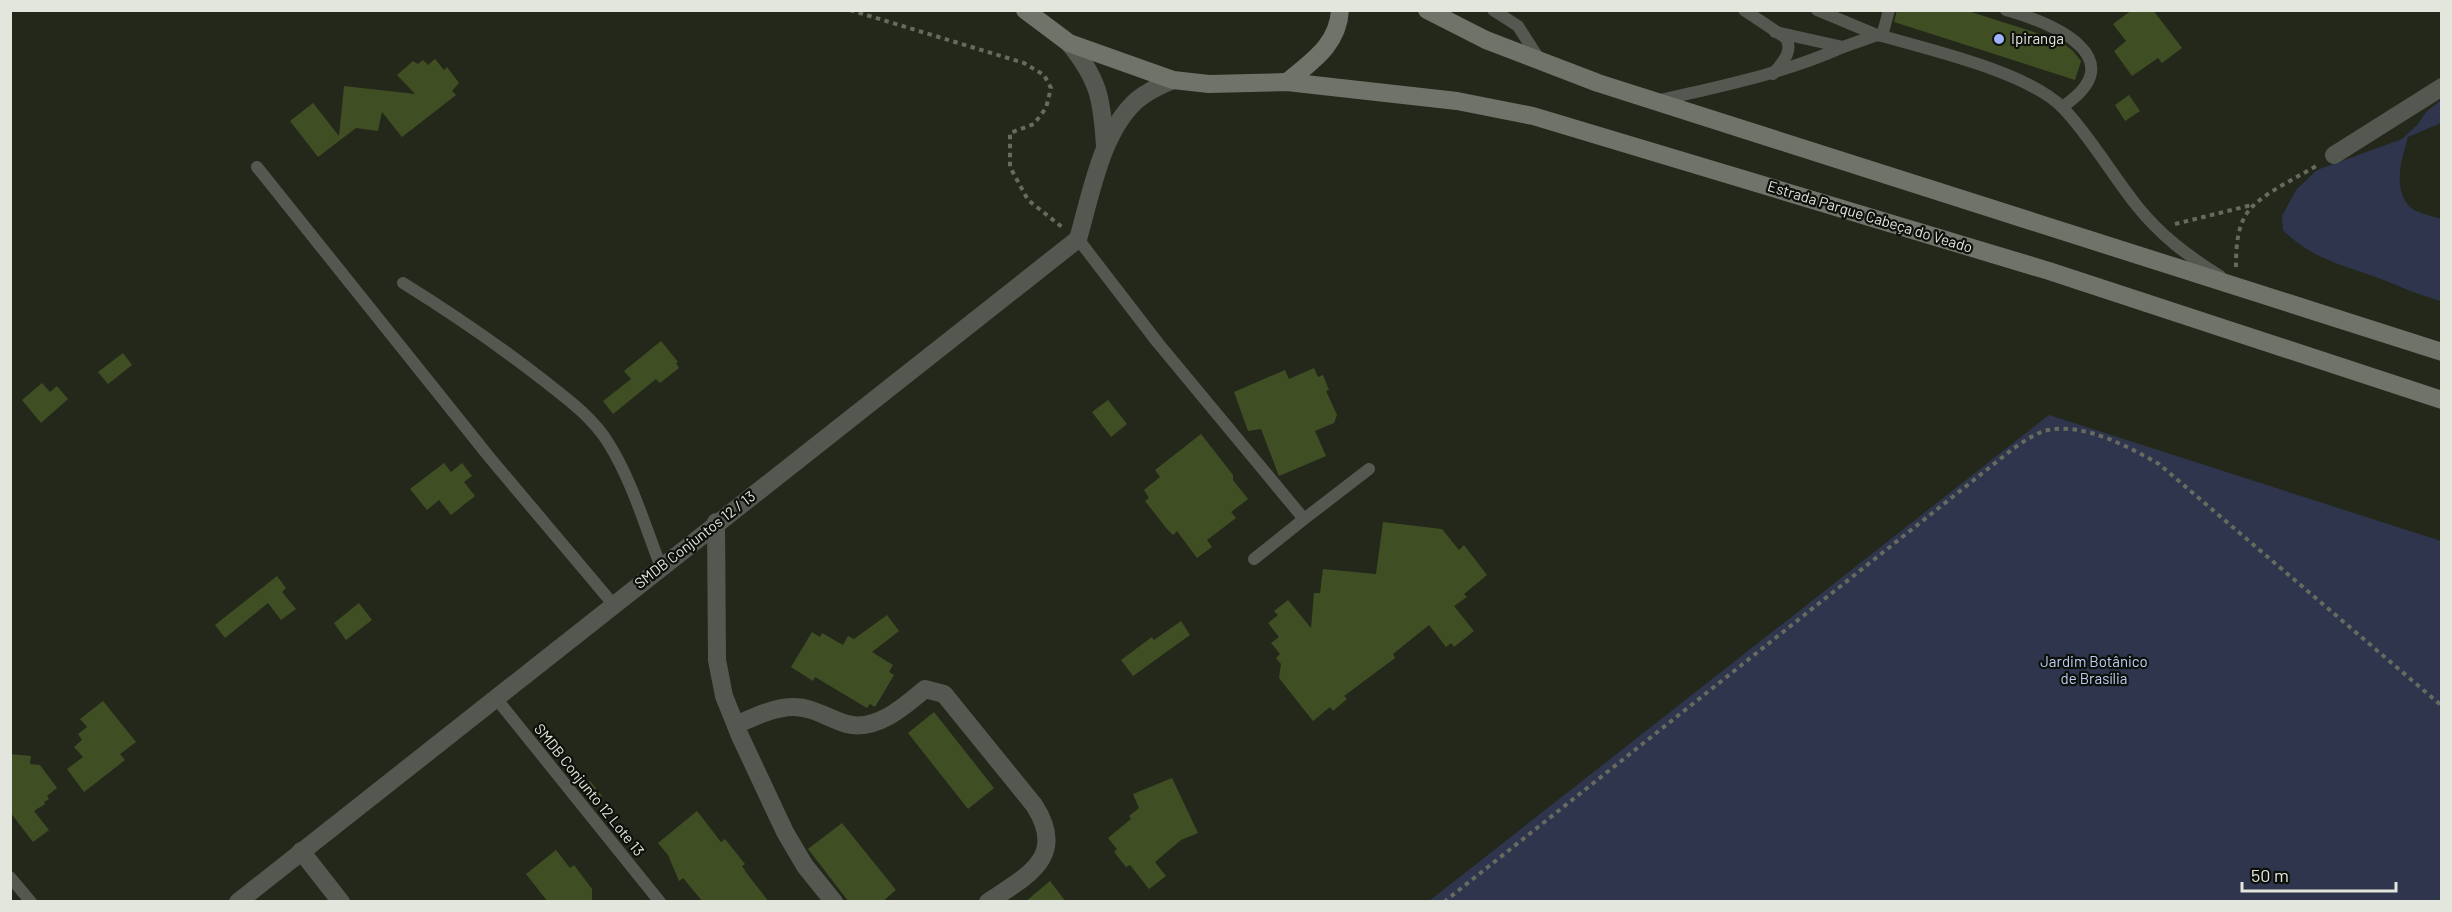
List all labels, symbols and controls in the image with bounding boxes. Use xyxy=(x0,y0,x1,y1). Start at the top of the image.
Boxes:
place label: Ipiranga xyxy=(2011,29,2064,47)
marker: Ipiranga xyxy=(1992,32,2006,46)
street label: Estrada Parque Cabeça do Veado xyxy=(1766,176,1975,256)
street label: SMDB Conjuntos 12 / 13 xyxy=(630,486,758,592)
park label: Jardim Botânico de Brasília xyxy=(2040,652,2148,687)
street label: SMDB Conjunto 12 Lote 13 xyxy=(531,720,649,859)
scale bar xyxy=(2242,855,2396,893)
text: 50 m xyxy=(2251,864,2289,886)

